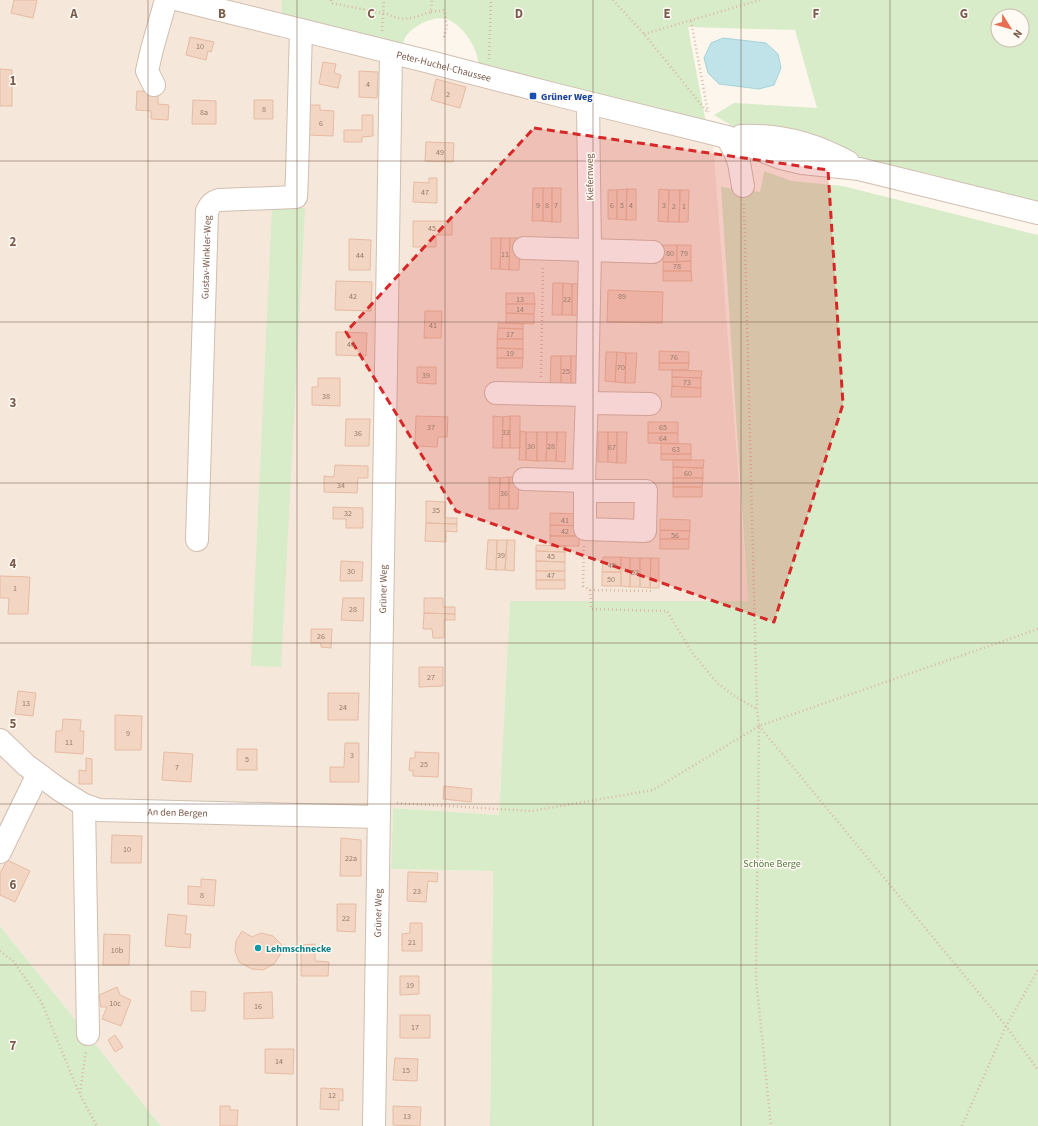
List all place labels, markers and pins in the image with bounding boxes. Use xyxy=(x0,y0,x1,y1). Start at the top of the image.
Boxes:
place label: Grüner Weg xyxy=(541,90,593,104)
marker: Grüner Weg xyxy=(528,91,538,101)
place label: Lehmschnecke xyxy=(266,942,331,956)
marker: Lehmschnecke xyxy=(253,943,263,953)

